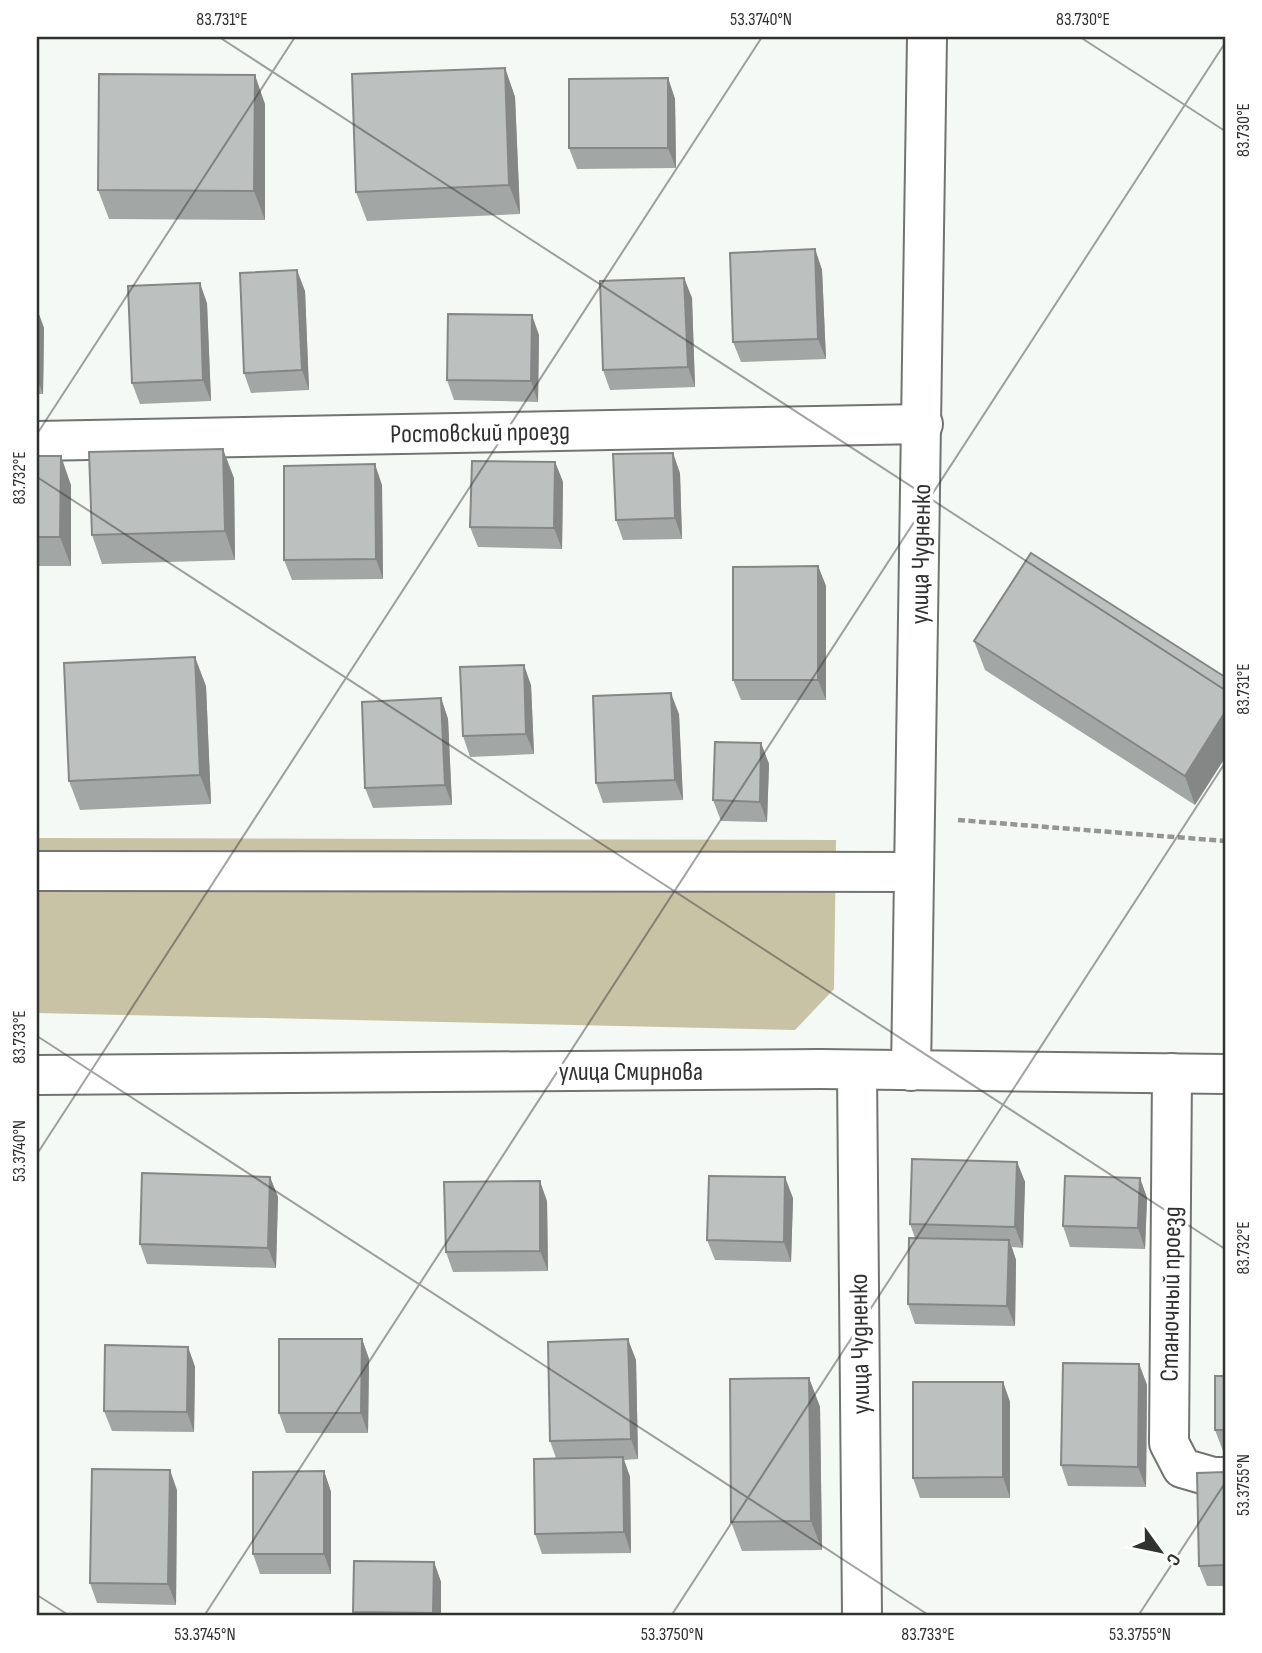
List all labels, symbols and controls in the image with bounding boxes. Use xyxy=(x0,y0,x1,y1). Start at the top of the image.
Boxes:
text: 83.731°E xyxy=(196,9,248,30)
text: 53.3740°N xyxy=(730,9,792,30)
text: 83.730°E xyxy=(1056,9,1110,30)
text: 83.730°E xyxy=(1233,103,1254,157)
street label: Ростовский проезд xyxy=(390,416,570,451)
text: 83.732°E xyxy=(9,451,30,505)
street label: улица Чудненко xyxy=(905,483,938,625)
text: 83.731°E xyxy=(1233,663,1254,715)
text: 83.733°E xyxy=(9,1010,30,1064)
street label: улица Смирнова xyxy=(559,1057,703,1088)
text: 53.3740°N xyxy=(9,1120,30,1182)
street label: Станочный проезд xyxy=(1154,1206,1189,1382)
text: 83.732°E xyxy=(1233,1221,1254,1275)
street label: улица Чудненко xyxy=(844,1273,877,1415)
text: 53.3755°N xyxy=(1233,1454,1254,1516)
north arrow xyxy=(1126,1516,1196,1586)
text: С xyxy=(1161,1549,1185,1570)
text: 53.3745°N xyxy=(174,1624,236,1645)
text: 53.3750°N xyxy=(641,1624,703,1645)
text: 83.733°E xyxy=(901,1624,955,1645)
text: 53.3755°N xyxy=(1109,1624,1171,1645)

